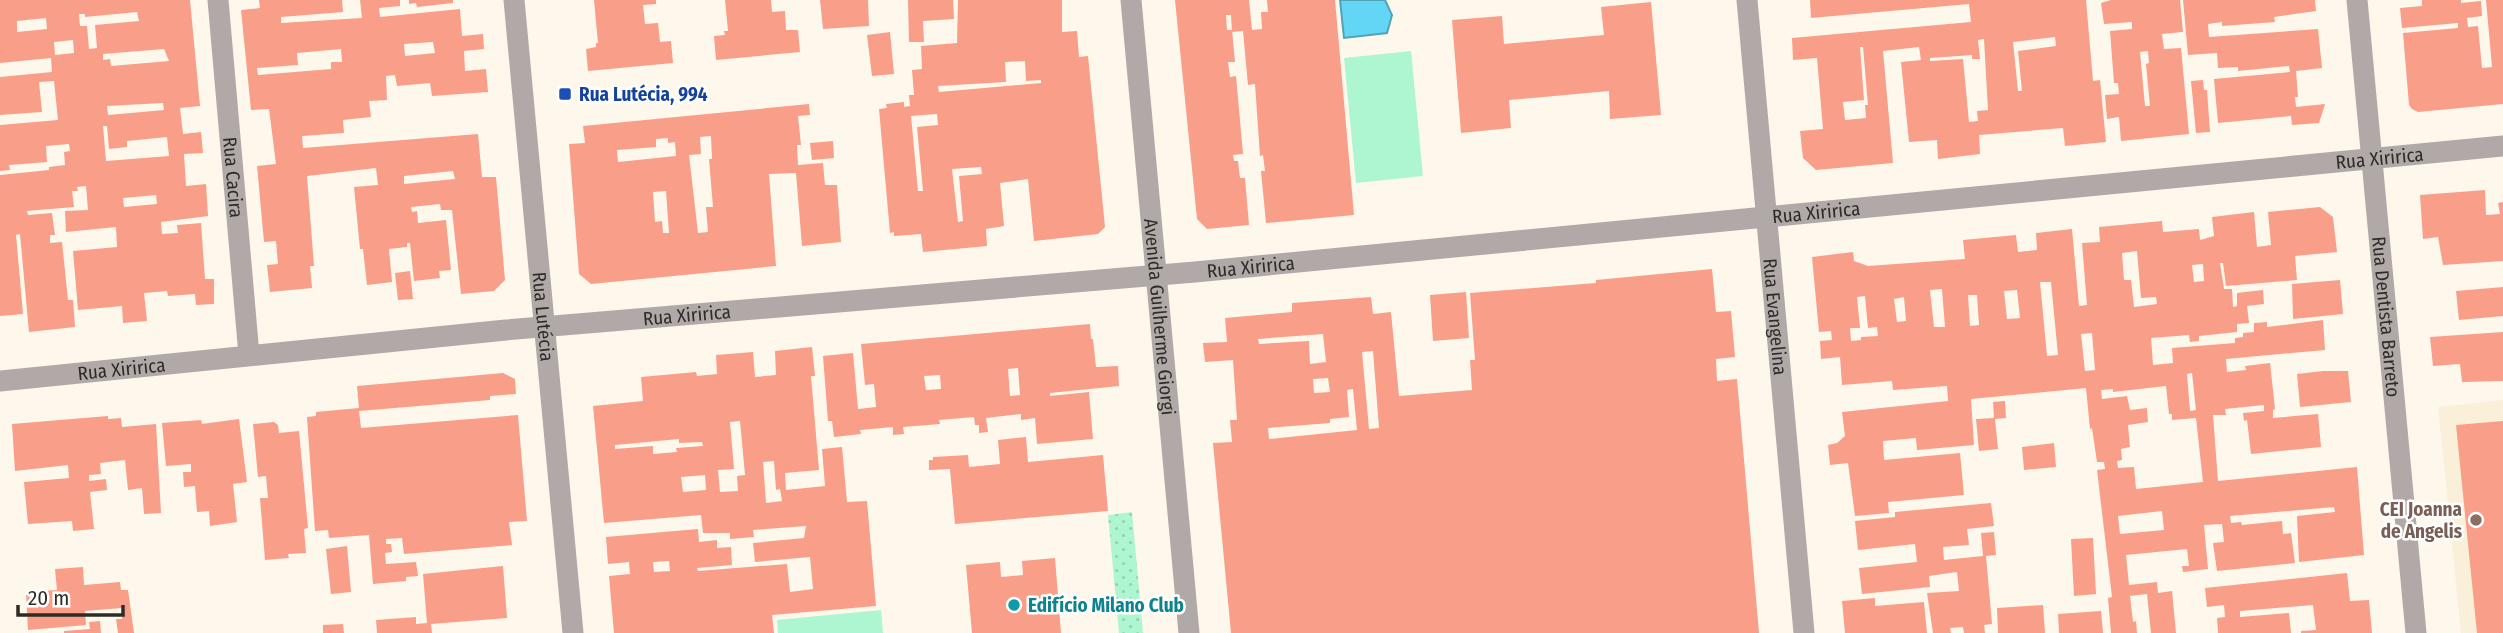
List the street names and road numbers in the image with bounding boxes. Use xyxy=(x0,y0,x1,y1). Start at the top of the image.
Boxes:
street label: Rua Cacira xyxy=(218,136,248,219)
street label: Rua Xiririca xyxy=(2335,143,2425,174)
street label: Rua Xiririca xyxy=(1771,197,1861,228)
street label: Avenida Guilherme Giorgi xyxy=(1139,217,1180,416)
street label: Rua Dentista Barreto xyxy=(2367,235,2405,398)
street label: Rua Xiririca xyxy=(1206,251,1296,283)
street label: Rua Evangelina xyxy=(1758,257,1792,376)
street label: Rua Lutécia xyxy=(527,271,559,362)
street label: Rua Xiririca xyxy=(642,300,732,330)
street label: Rua Xiririca xyxy=(76,353,167,385)

